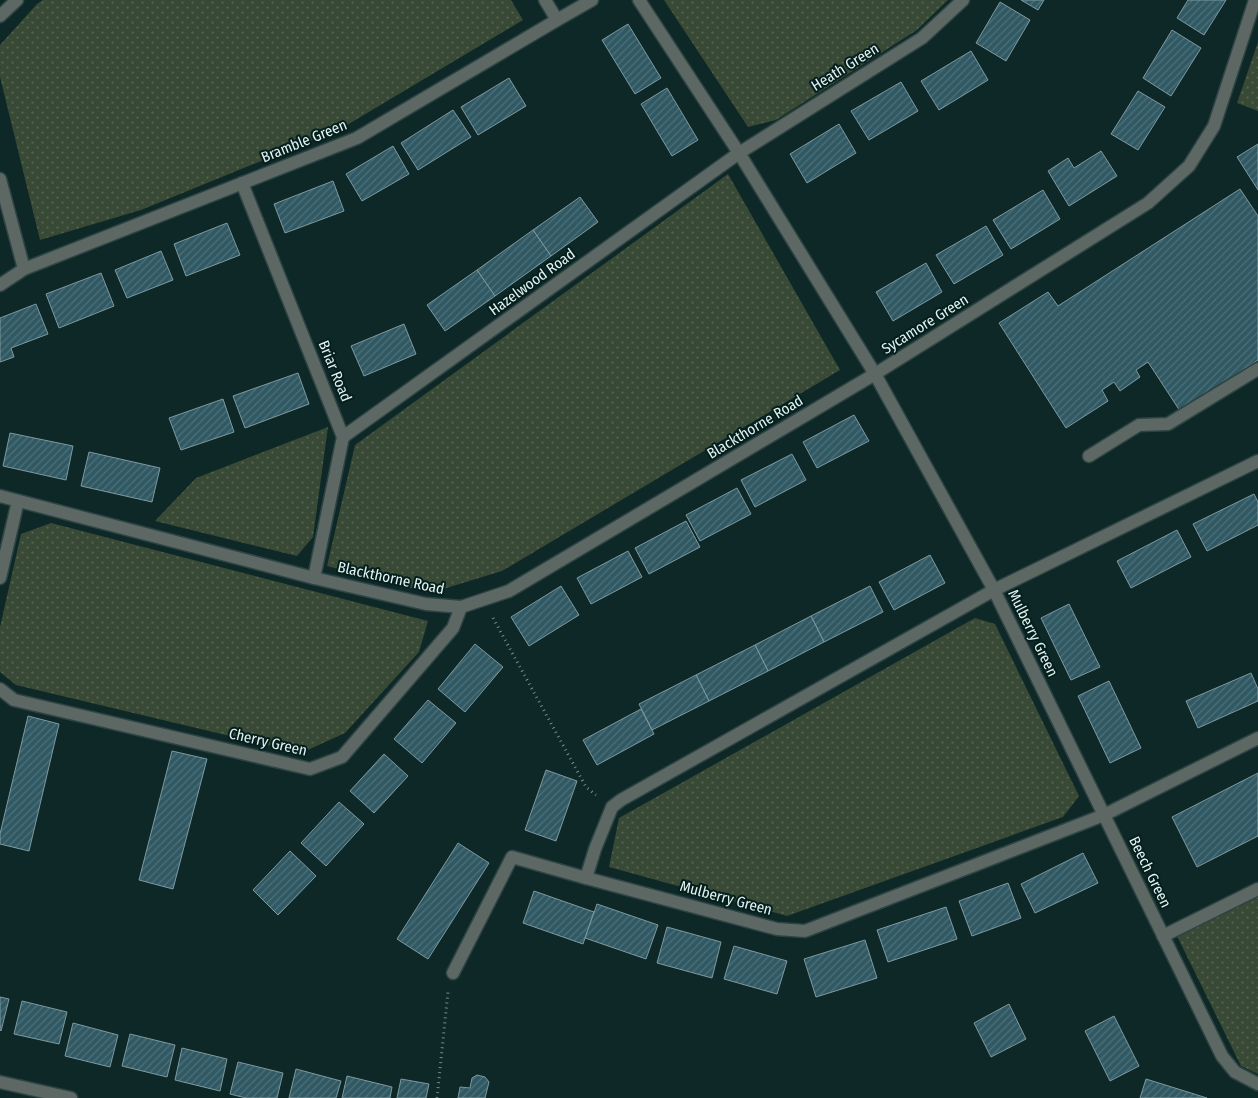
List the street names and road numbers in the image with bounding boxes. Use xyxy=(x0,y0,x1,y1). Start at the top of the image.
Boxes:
street label: Heath Green xyxy=(808,39,882,95)
street label: Bramble Green xyxy=(259,116,349,166)
street label: Hazelwood Road xyxy=(485,245,579,319)
street label: Sycamore Green xyxy=(878,290,972,358)
street label: Briar Road xyxy=(315,338,355,404)
street label: Blackthorne Road xyxy=(704,391,806,463)
street label: Blackthorne Road xyxy=(336,558,446,598)
street label: Mulberry Green xyxy=(1004,587,1062,679)
street label: Cherry Green xyxy=(227,724,309,760)
street label: Beech Green xyxy=(1125,833,1175,911)
street label: Mulberry Green xyxy=(678,877,774,919)

